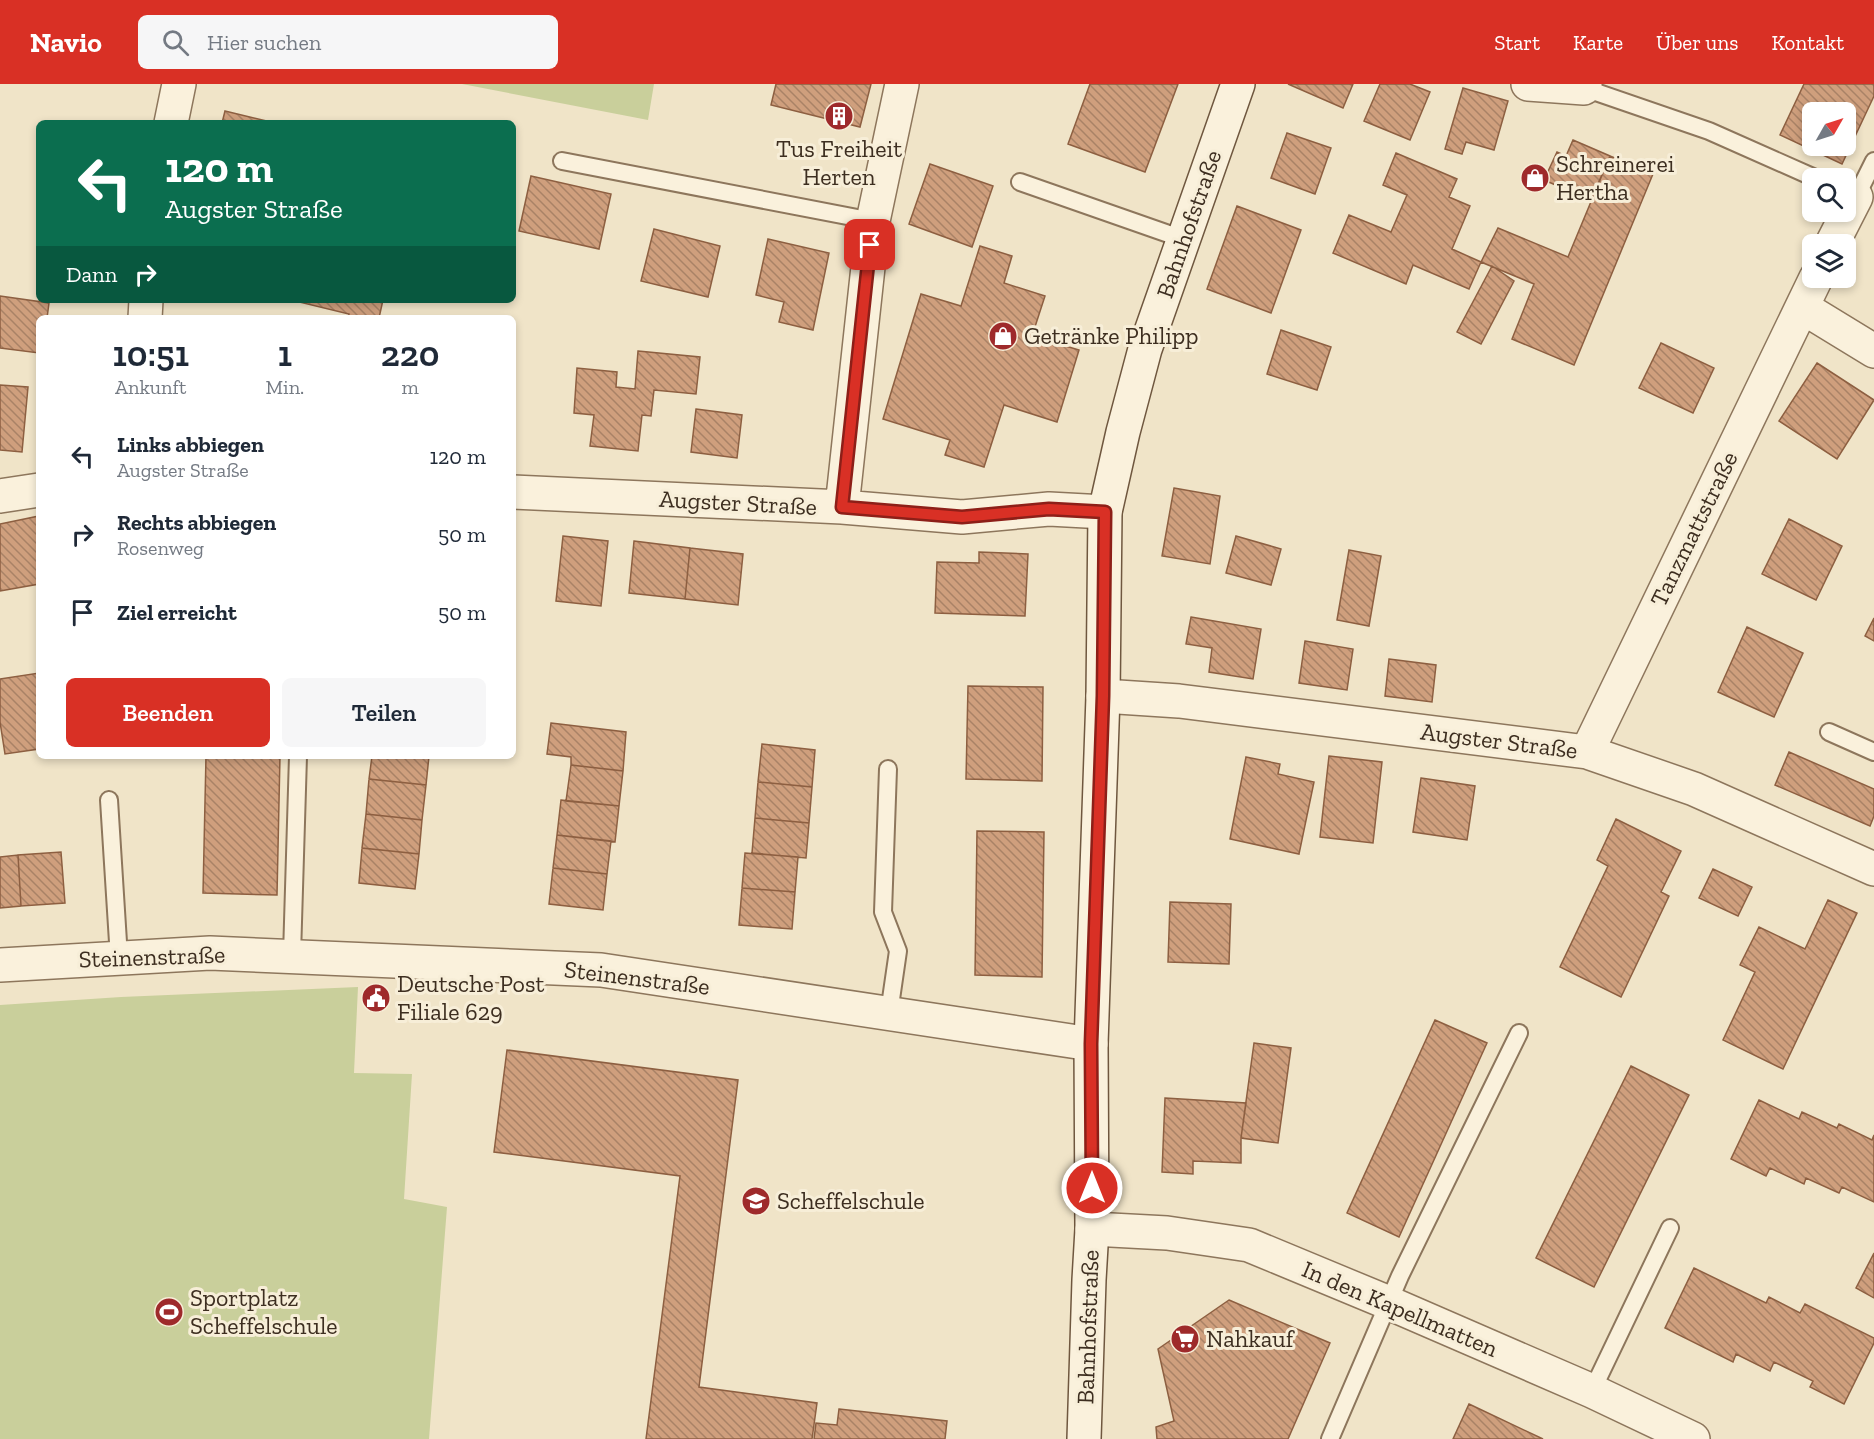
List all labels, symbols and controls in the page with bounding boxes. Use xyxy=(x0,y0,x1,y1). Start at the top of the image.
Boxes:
search box xyxy=(138,15,558,69)
text: Navio xyxy=(30,26,102,59)
icon: search xyxy=(159,26,192,59)
text: Hier suchen xyxy=(207,29,321,56)
text: Start xyxy=(1494,30,1540,55)
text: Karte xyxy=(1573,30,1623,55)
text: Über uns xyxy=(1656,30,1738,55)
text: Kontakt xyxy=(1771,30,1844,55)
building icon: Tus Freiheit Herten xyxy=(823,100,855,132)
north arrow xyxy=(1802,102,1856,156)
map controls xyxy=(1802,102,1856,288)
place label: Tus Freiheit Herten xyxy=(776,134,902,191)
text: 120 m xyxy=(165,142,273,193)
icon: left xyxy=(66,144,144,222)
street label: Bahnhofstraße xyxy=(1150,146,1227,302)
place label: Schreinerei Hertha xyxy=(1556,149,1675,206)
shop icon: Schreinerei Hertha xyxy=(1519,162,1551,194)
button: search xyxy=(1802,168,1856,222)
text: Augster Straße xyxy=(165,193,343,225)
pin xyxy=(844,219,895,270)
icon: arrive xyxy=(853,228,886,261)
button: layers xyxy=(1802,234,1856,288)
icon: right xyxy=(129,258,162,291)
text: Dann xyxy=(66,261,117,288)
shop icon: Getränke Philipp xyxy=(987,320,1019,352)
place label: Getränke Philipp xyxy=(1024,321,1198,350)
text: 10:51 xyxy=(112,332,189,375)
text: 1 xyxy=(278,332,292,375)
text: 220 xyxy=(381,332,440,375)
text: Ankunft xyxy=(115,375,186,399)
text: Min. xyxy=(265,375,304,399)
text: m xyxy=(402,375,419,399)
text: Links abbiegen xyxy=(117,431,264,458)
icon: left xyxy=(66,440,99,473)
text: 120 m xyxy=(430,443,486,470)
street label: Tanzmattstraße xyxy=(1644,447,1744,611)
text: Augster Straße xyxy=(117,458,249,482)
street label: Augster Straße xyxy=(658,484,818,521)
text: Rechts abbiegen xyxy=(117,509,276,536)
icon: right xyxy=(66,518,99,551)
text: 50 m xyxy=(438,521,486,548)
text: Rosenweg xyxy=(117,536,204,560)
icon: arrive xyxy=(66,596,99,629)
text: Ziel erreicht xyxy=(117,599,237,626)
text: 50 m xyxy=(438,599,486,626)
button: Beenden xyxy=(66,678,270,747)
button: Teilen xyxy=(282,678,486,747)
street label: Augster Straße xyxy=(1419,716,1579,765)
street label: Steinenstraße xyxy=(78,939,226,974)
street label: Steinenstraße xyxy=(563,954,712,1001)
place label: Deutsche Post Filiale 629 xyxy=(397,969,544,1026)
public building icon: Deutsche Post Filiale 629 xyxy=(360,982,392,1014)
position arrow xyxy=(1060,1156,1124,1220)
school or university icon: Scheffelschule xyxy=(740,1185,772,1217)
place label: Scheffelschule xyxy=(777,1186,925,1215)
street label: Bahnhofstraße xyxy=(1070,1249,1105,1405)
street label: In den Kapellmatten xyxy=(1298,1254,1503,1363)
place label: Sportplatz Scheffelschule xyxy=(190,1283,338,1340)
sports icon: Sportplatz Scheffelschule xyxy=(153,1296,185,1328)
supermarket icon: Nahkauf xyxy=(1169,1323,1201,1355)
place label: Nahkauf xyxy=(1206,1324,1296,1353)

